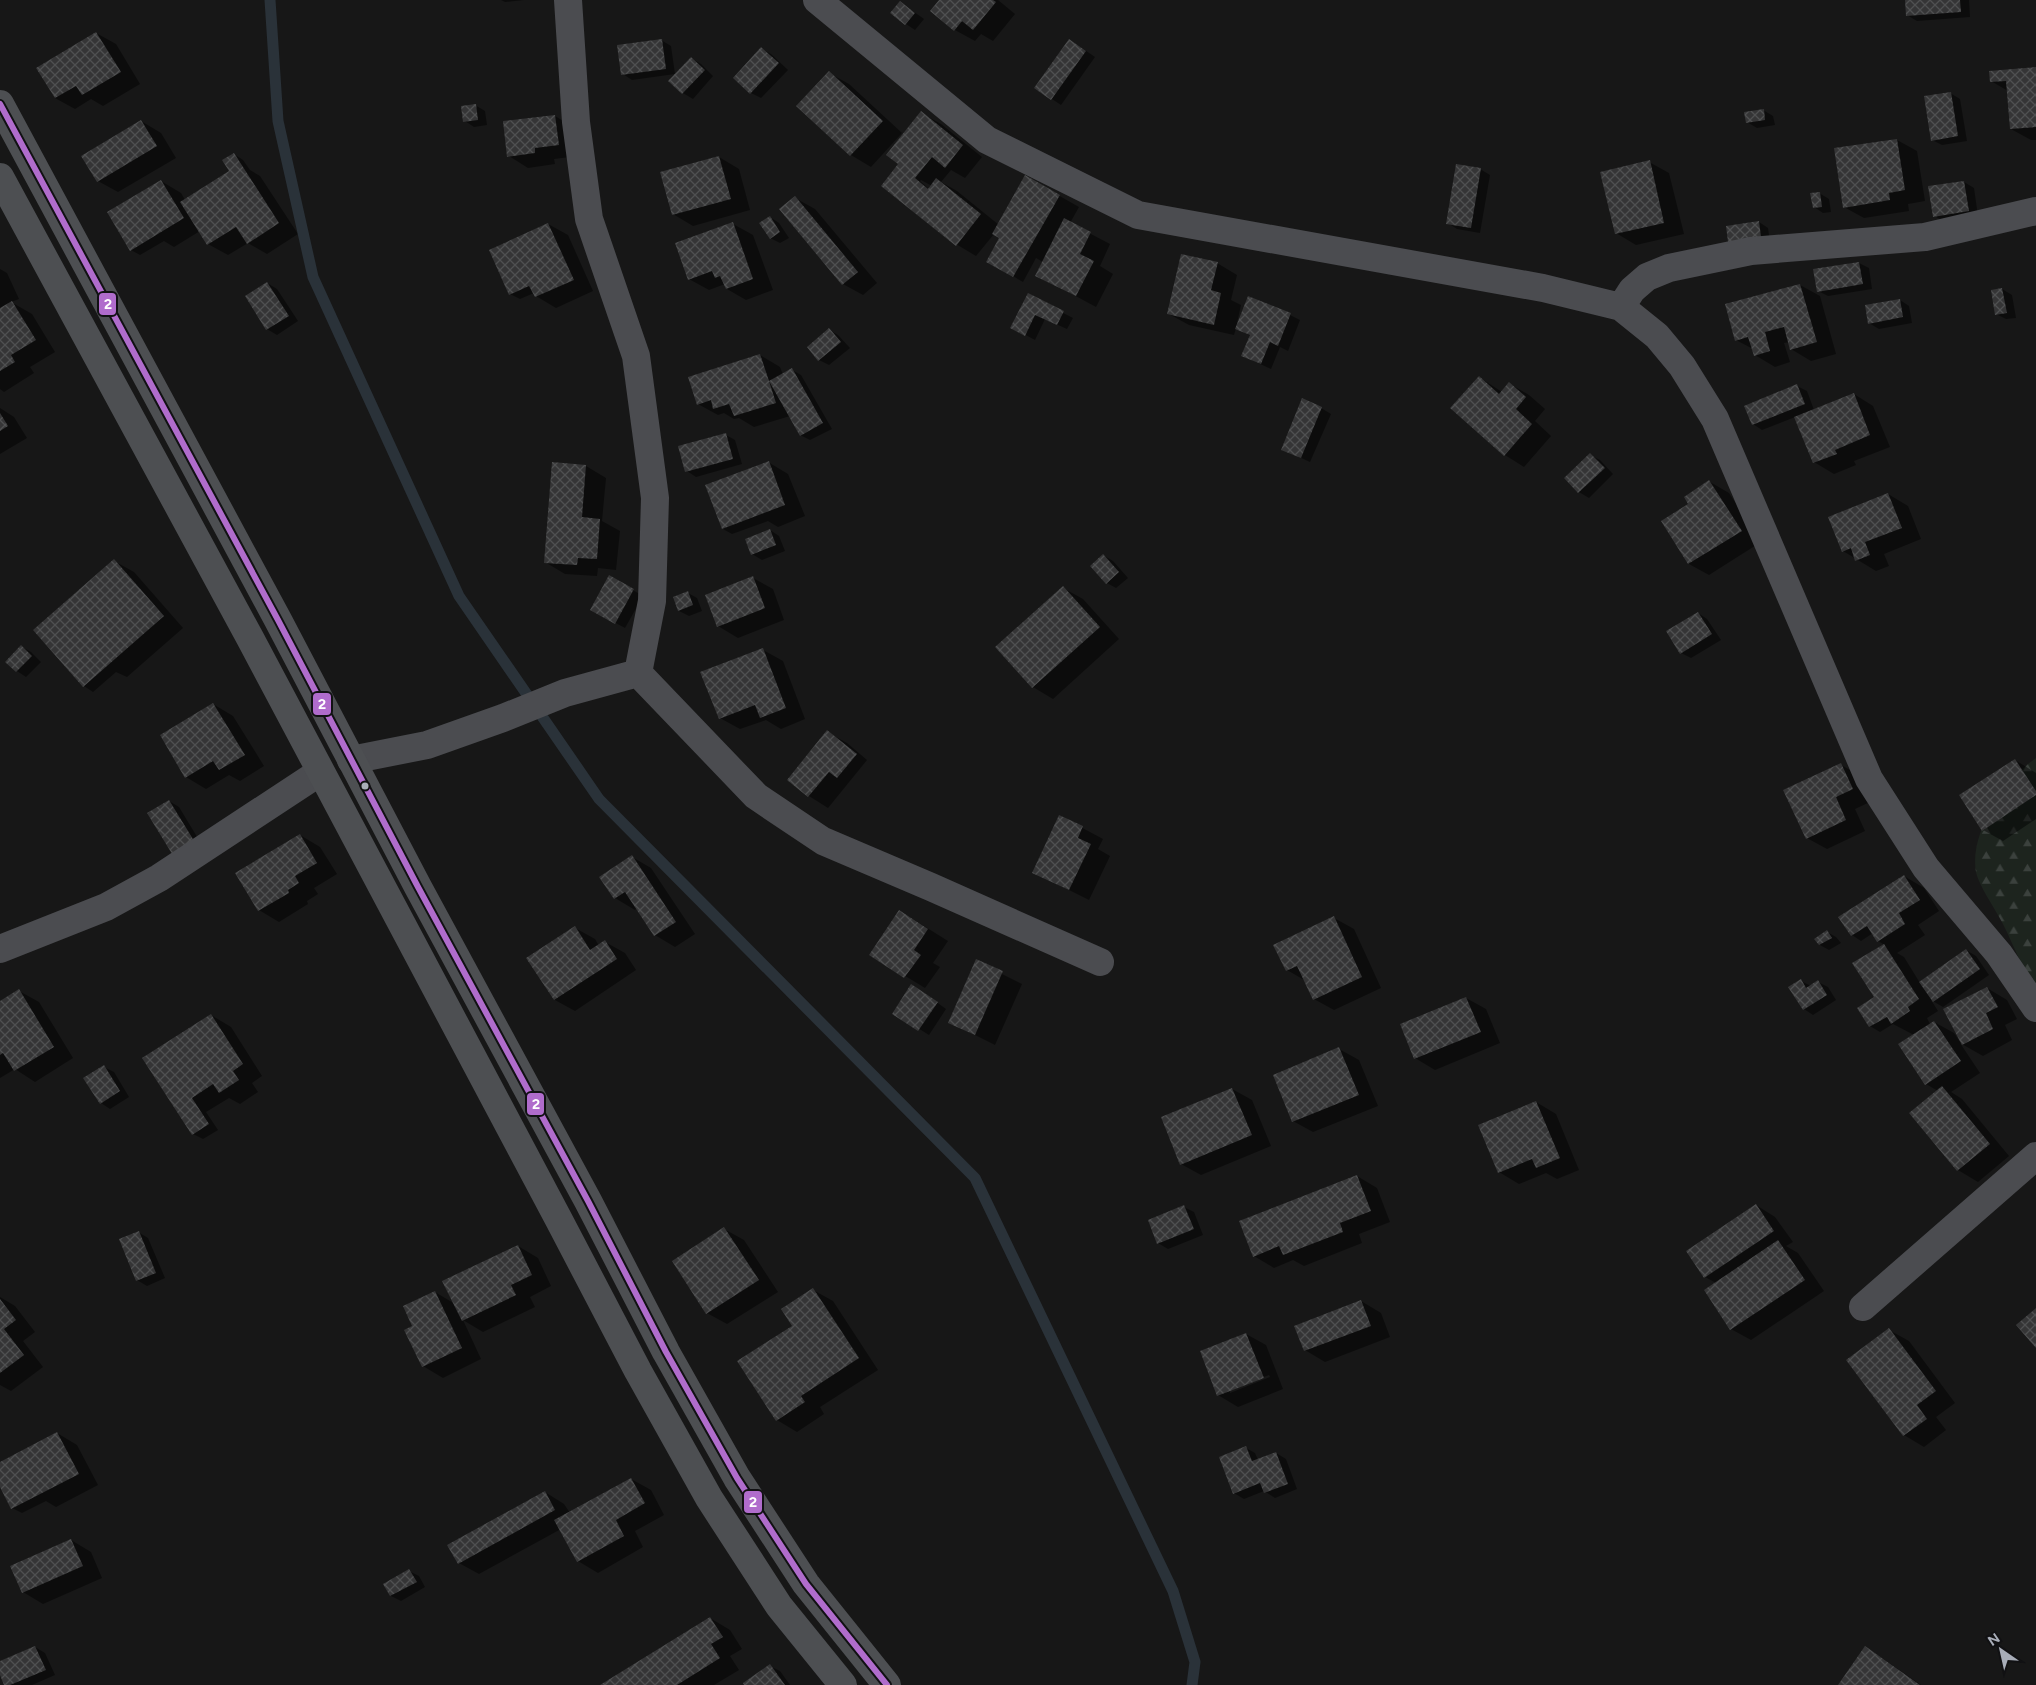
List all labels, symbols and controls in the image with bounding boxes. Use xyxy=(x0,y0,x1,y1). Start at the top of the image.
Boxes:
line badge: 2 xyxy=(98,292,117,316)
text: 2 xyxy=(104,296,112,313)
line badge: 2 xyxy=(312,692,332,716)
text: 2 xyxy=(318,696,326,713)
unlabelled marker xyxy=(360,781,370,791)
line badge: 2 xyxy=(526,1092,545,1116)
text: 2 xyxy=(532,1096,540,1113)
line badge: 2 xyxy=(743,1490,763,1514)
text: 2 xyxy=(749,1494,757,1511)
north arrow xyxy=(1976,1625,2026,1675)
text: N xyxy=(1985,1630,2003,1650)

